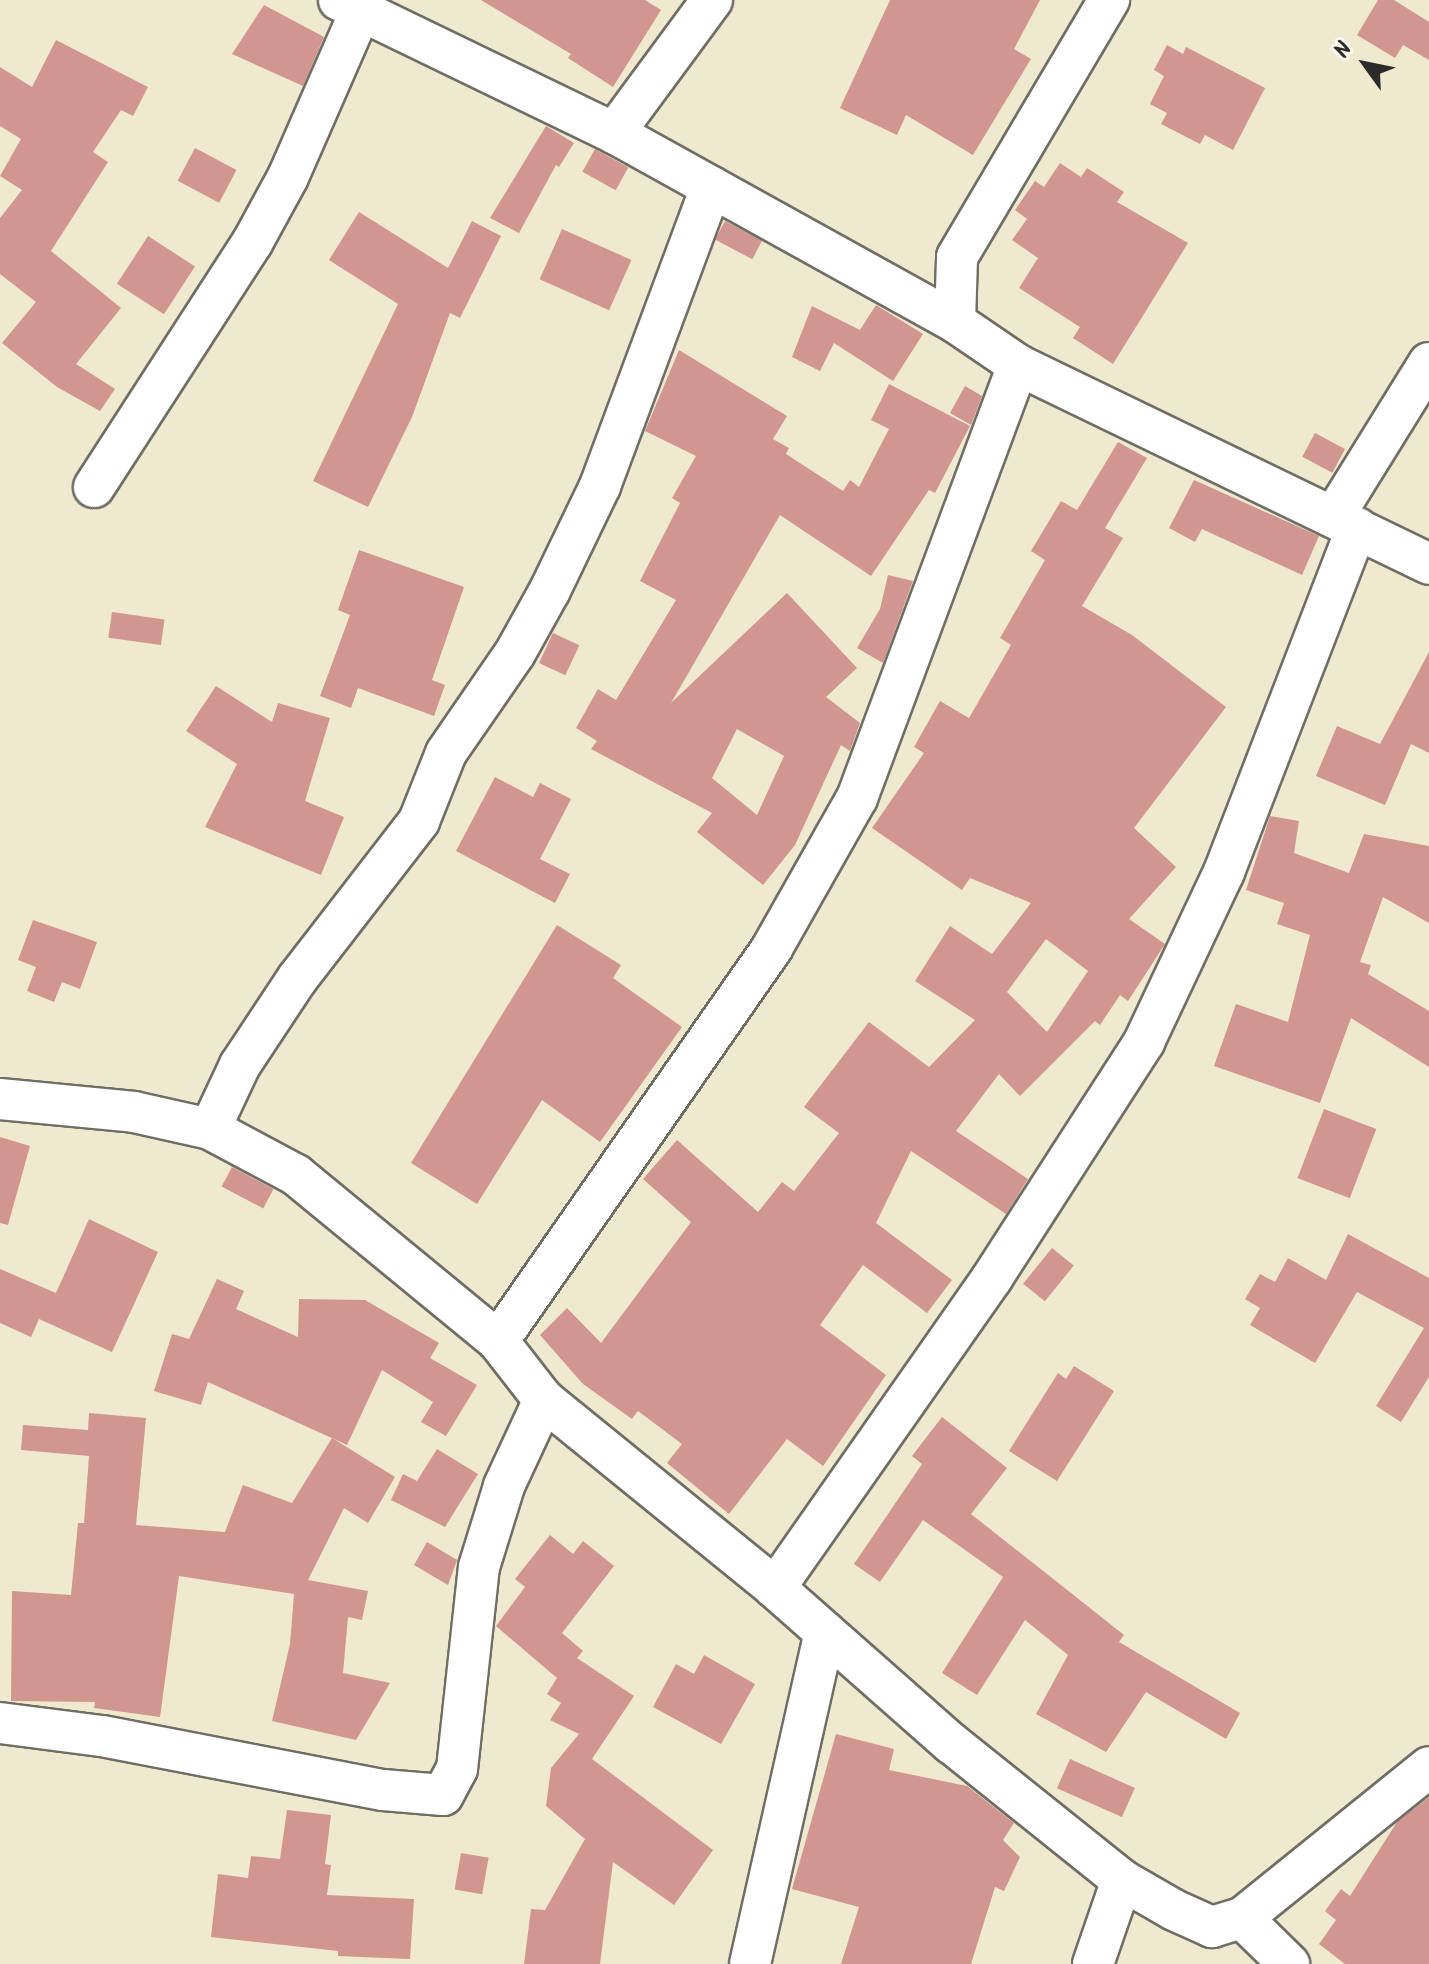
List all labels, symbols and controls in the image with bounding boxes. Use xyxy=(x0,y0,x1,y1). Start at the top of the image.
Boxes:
north arrow xyxy=(1325,24,1405,104)
text: N xyxy=(1326,35,1363,66)

